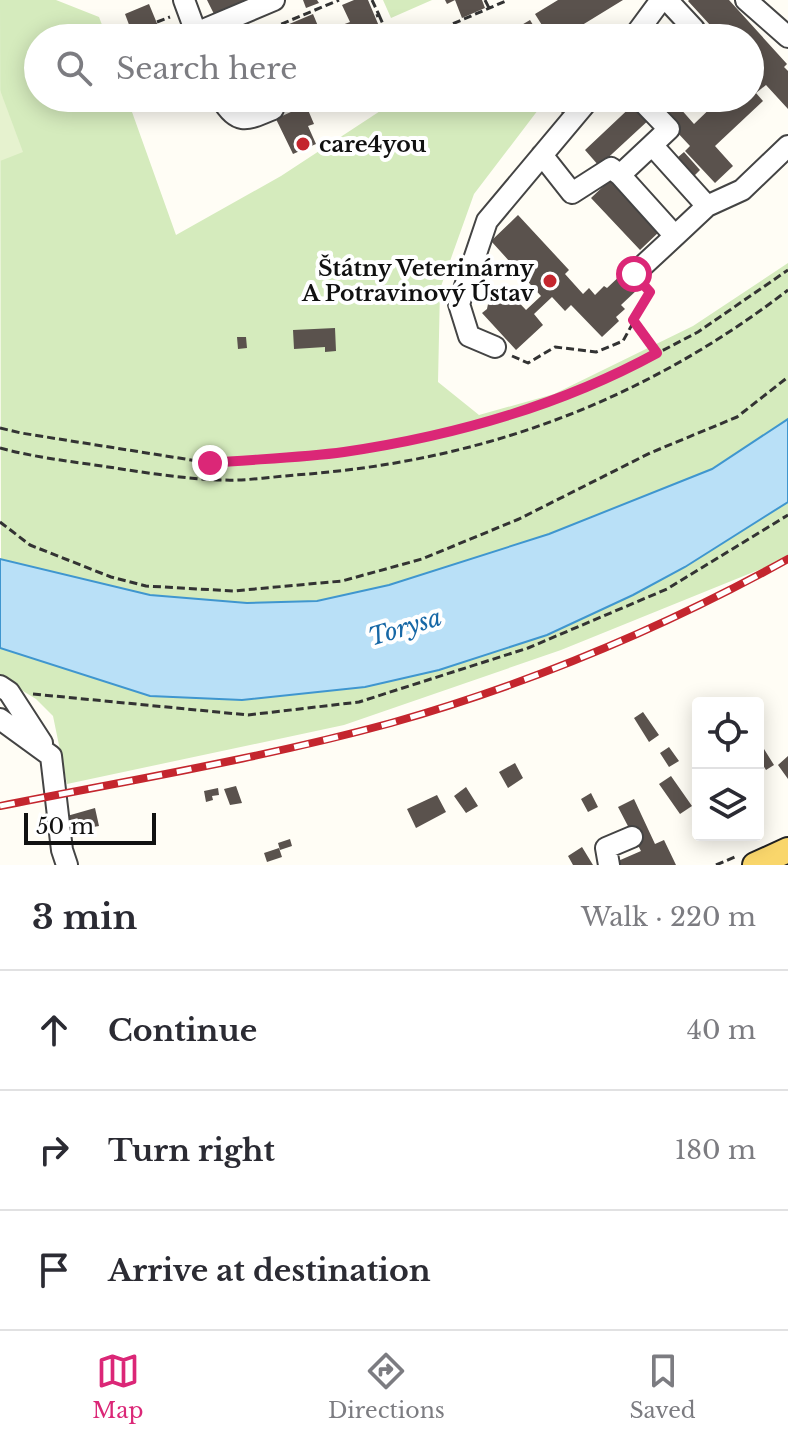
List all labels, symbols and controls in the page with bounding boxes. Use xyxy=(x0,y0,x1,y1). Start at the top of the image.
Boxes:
search box xyxy=(24,24,764,112)
icon: search xyxy=(52,46,96,90)
text: Search here xyxy=(116,50,297,87)
place label: care4you xyxy=(319,131,427,158)
marker: care4you xyxy=(294,135,312,153)
place label: Štátny Veterinárny A Potravinový Ústav xyxy=(301,254,535,307)
route start xyxy=(616,256,652,292)
marker: Štátny Veterinárny A Potravinový Ústav xyxy=(541,272,559,290)
route end xyxy=(192,445,228,481)
water label: Torysa xyxy=(365,602,445,652)
map controls xyxy=(692,697,764,841)
button: locate xyxy=(692,697,764,769)
button: layers xyxy=(692,769,764,841)
scale bar xyxy=(24,809,156,845)
text: 50 m xyxy=(36,813,94,840)
text: 3 min xyxy=(32,896,137,938)
text: Walk · 220 m xyxy=(581,901,756,933)
icon: ahead xyxy=(32,1008,76,1052)
text: Continue xyxy=(108,1012,257,1049)
text: 40 m xyxy=(687,1014,756,1046)
icon: right xyxy=(32,1128,76,1172)
text: Turn right xyxy=(108,1132,275,1169)
text: 180 m xyxy=(675,1134,756,1166)
icon: arrive xyxy=(32,1248,76,1292)
text: Arrive at destination xyxy=(108,1252,431,1289)
tab: Map xyxy=(92,1349,143,1424)
tab: Directions xyxy=(328,1349,445,1424)
tab: Saved xyxy=(629,1349,696,1424)

